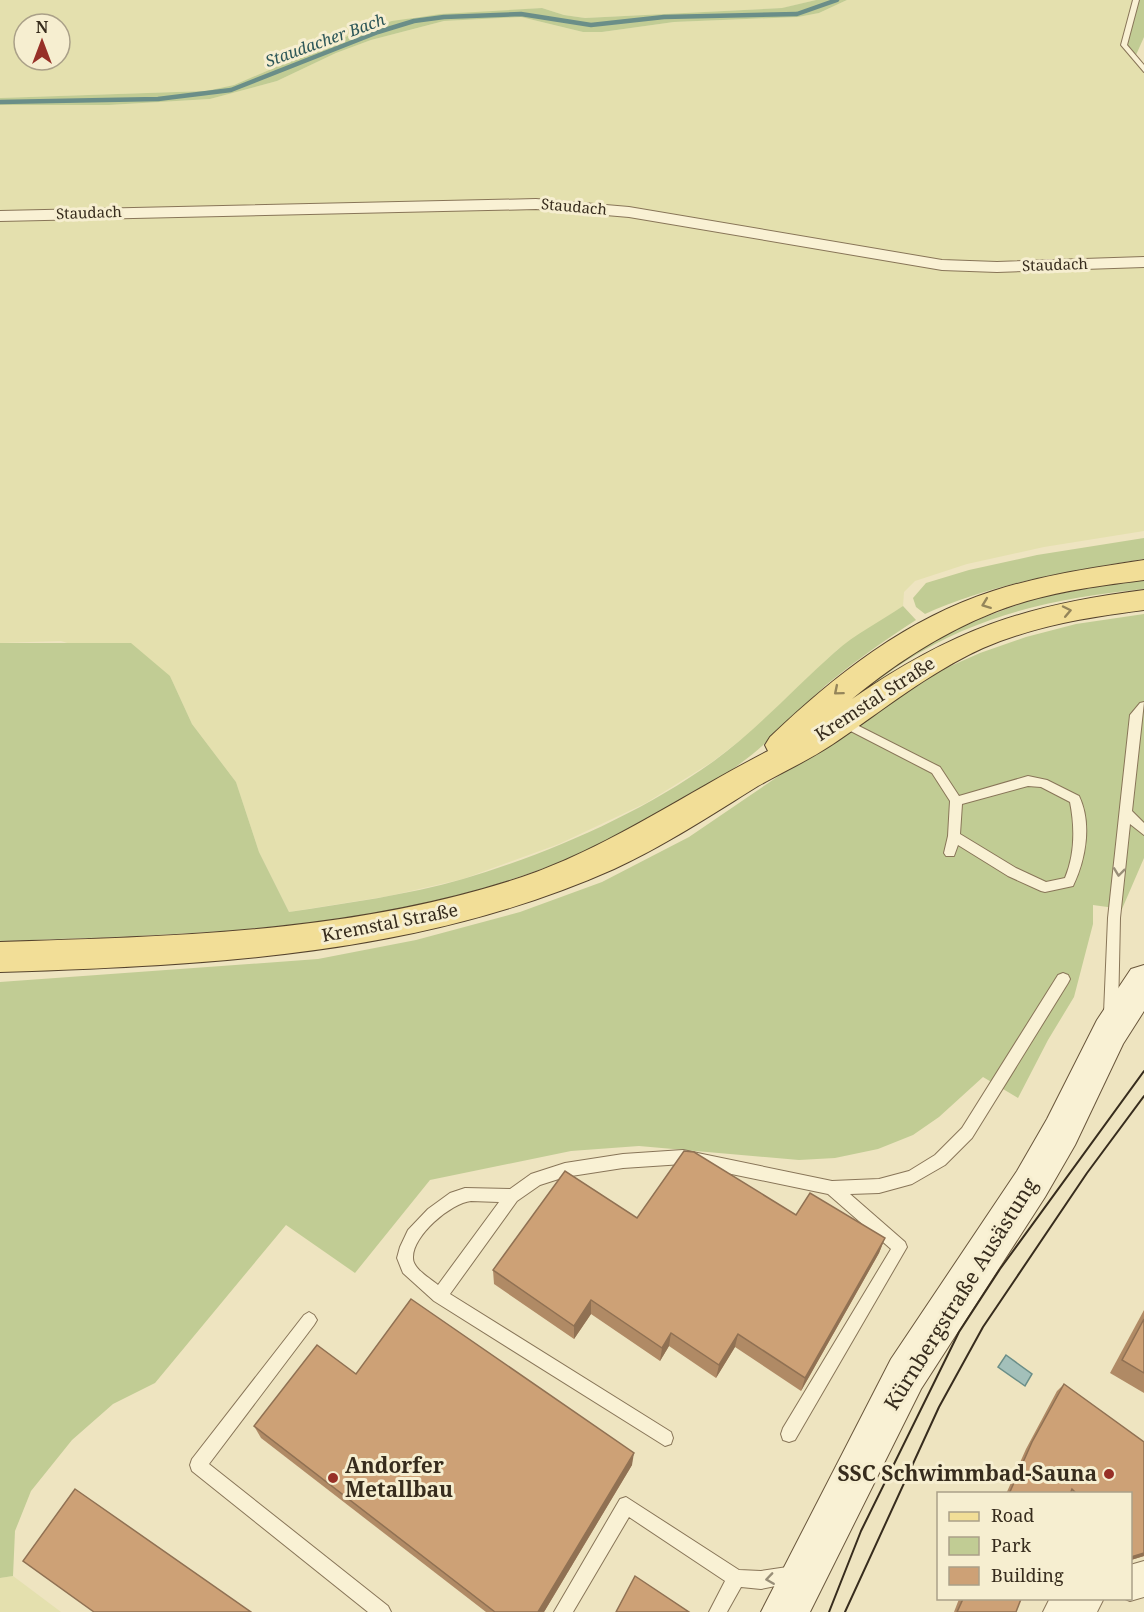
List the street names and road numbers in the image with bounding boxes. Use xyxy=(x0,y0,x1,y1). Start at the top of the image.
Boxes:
street label: Staudach xyxy=(540,193,608,219)
street label: Staudach xyxy=(56,201,123,223)
street label: Staudach xyxy=(1022,253,1089,275)
street label: Kremstal Straße xyxy=(810,650,939,746)
street label: Kremstal Straße xyxy=(320,897,460,947)
street label: Kürnbergstraße Ausästung xyxy=(877,1171,1044,1415)

